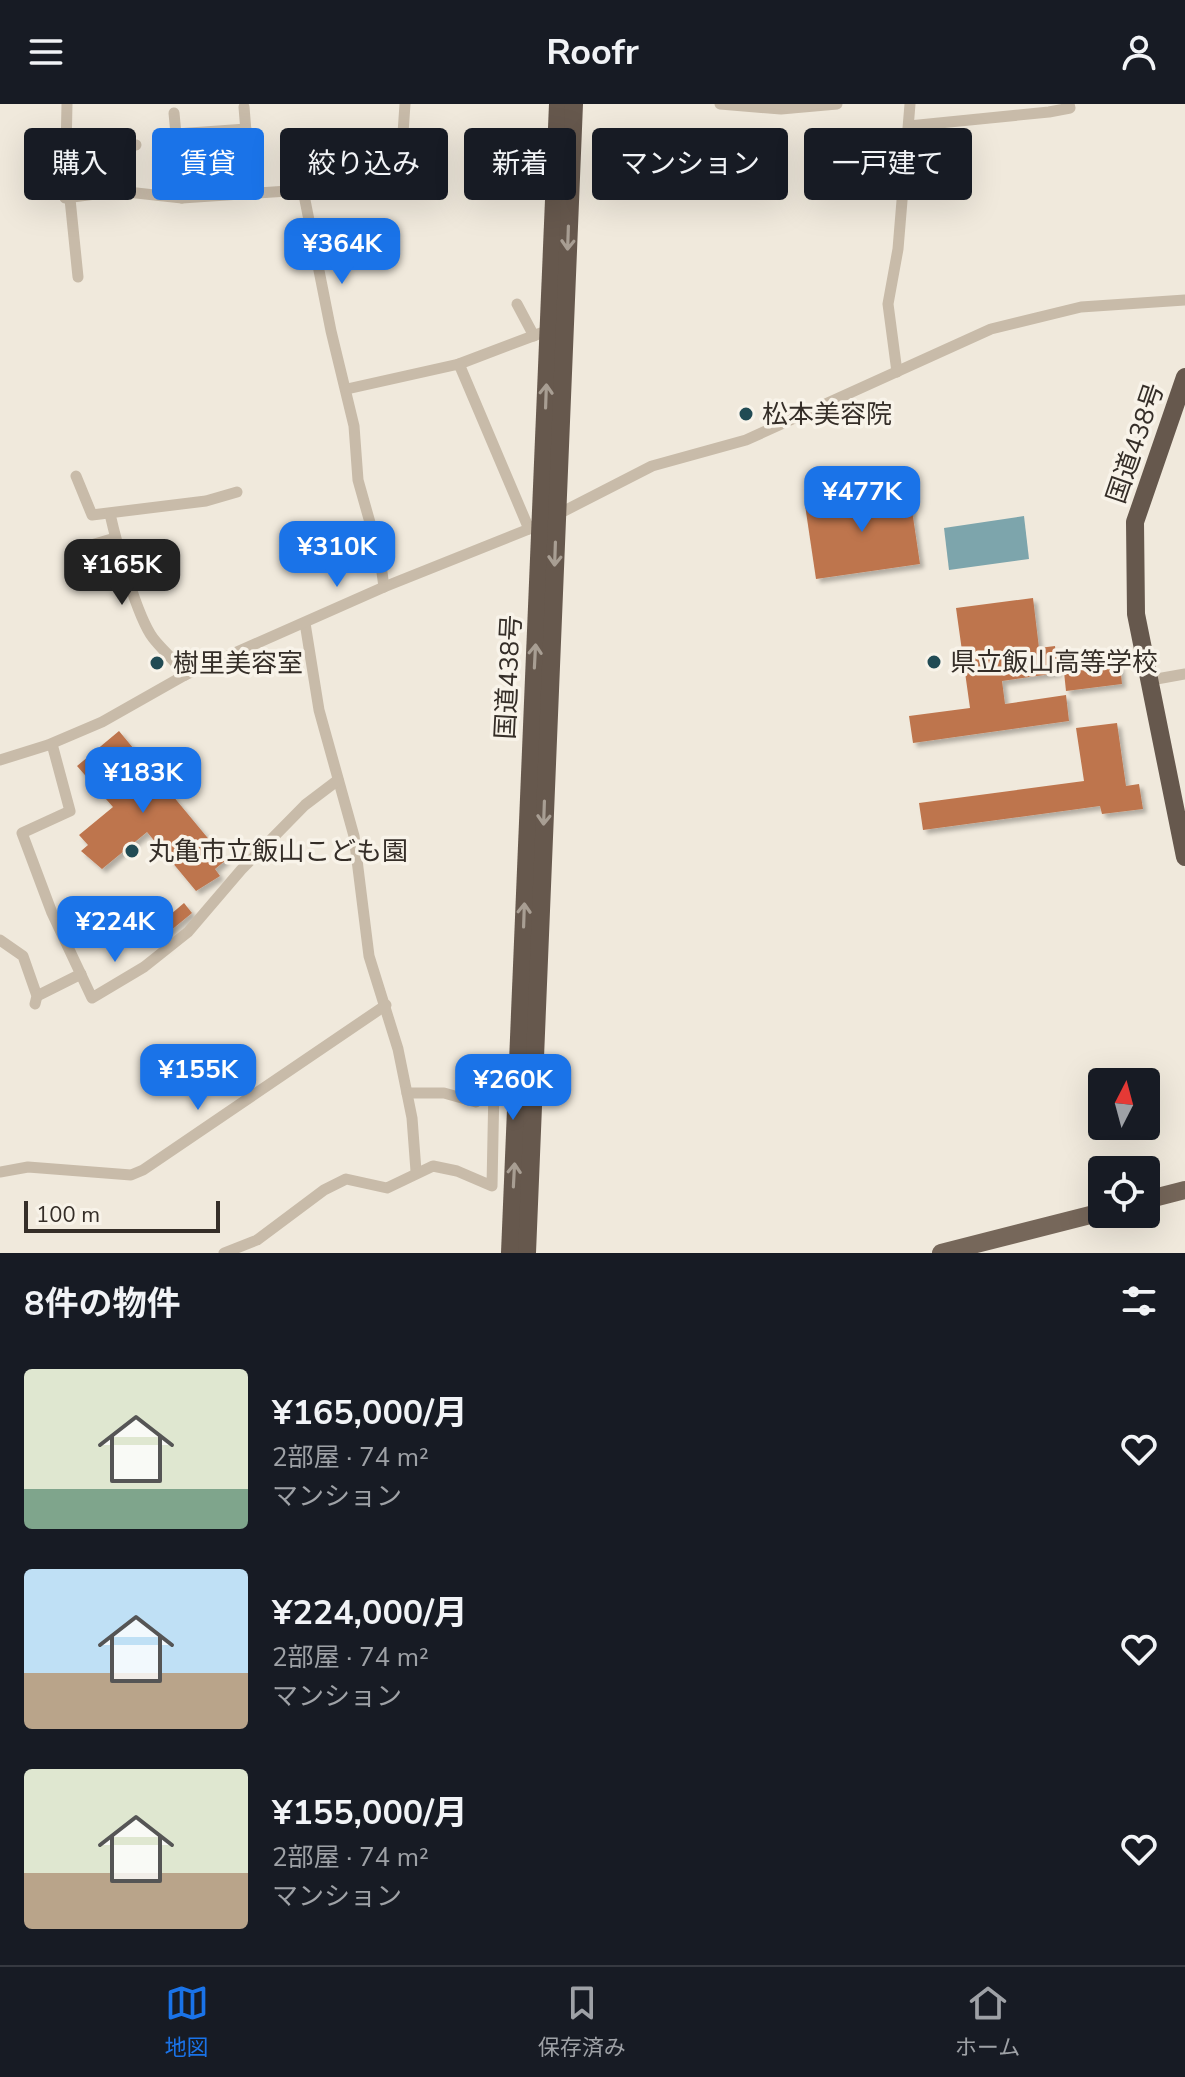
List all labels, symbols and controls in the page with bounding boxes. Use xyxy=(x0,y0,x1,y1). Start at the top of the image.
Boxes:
text: Roofr xyxy=(546,28,639,77)
icon: menu xyxy=(24,30,68,74)
icon: person xyxy=(1117,30,1161,74)
chip: 購入 xyxy=(24,128,136,200)
chip: 賃貸 xyxy=(152,128,264,200)
chip: 絞り込み xyxy=(280,128,448,200)
chip: 新着 xyxy=(464,128,576,200)
chip: マンション xyxy=(592,128,788,200)
chip: 一戸建て xyxy=(804,128,972,200)
pin: ¥364K xyxy=(286,218,398,286)
one-way arrow xyxy=(561,224,576,251)
text: ¥364K xyxy=(302,226,382,261)
street label: 国道438号 xyxy=(1099,378,1172,508)
one-way arrow xyxy=(539,383,554,410)
place label: 松本美容院 xyxy=(762,397,892,432)
marker: 松本美容院 xyxy=(737,405,755,423)
pin: ¥477K xyxy=(806,466,918,534)
text: ¥477K xyxy=(822,474,902,509)
pin: ¥310K xyxy=(281,521,393,589)
text: ¥310K xyxy=(297,529,377,564)
pin: ¥165K xyxy=(66,539,178,607)
one-way arrow xyxy=(547,540,562,567)
text: ¥165K xyxy=(82,547,162,582)
street label: 国道438号 xyxy=(488,614,529,740)
one-way arrow xyxy=(527,643,542,669)
place label: 県立飯山高等学校 xyxy=(950,645,1158,680)
place label: 樹里美容室 xyxy=(173,646,303,681)
marker: 県立飯山高等学校 xyxy=(925,653,943,671)
marker: 樹里美容室 xyxy=(148,654,166,672)
pin: ¥183K xyxy=(87,747,199,815)
text: ¥183K xyxy=(103,755,183,790)
one-way arrow xyxy=(536,799,551,826)
place label: 丸亀市立飯山こども園 xyxy=(148,834,408,869)
marker: 丸亀市立飯山こども園 xyxy=(123,842,141,860)
pin: ¥224K xyxy=(59,896,171,964)
one-way arrow xyxy=(517,902,532,929)
text: ¥224K xyxy=(75,904,155,939)
pin: ¥155K xyxy=(142,1044,254,1112)
text: ¥155K xyxy=(158,1052,238,1087)
pin: ¥260K xyxy=(457,1054,569,1122)
text: ¥260K xyxy=(473,1062,553,1097)
north arrow xyxy=(1088,1068,1160,1140)
map controls xyxy=(1088,1068,1160,1228)
button: locate xyxy=(1088,1156,1160,1228)
one-way arrow xyxy=(506,1162,521,1189)
scale bar xyxy=(24,1197,220,1233)
text: 100 m xyxy=(36,1200,100,1230)
icon: filters xyxy=(1117,1279,1161,1323)
text: 8件の物件 xyxy=(24,1281,180,1327)
text: ¥165,000/月 xyxy=(272,1390,468,1436)
icon: home xyxy=(88,1401,184,1497)
icon: heart xyxy=(1117,1427,1161,1471)
text: 2部屋 · 74 m² xyxy=(272,1440,429,1475)
text: マンション xyxy=(272,1479,402,1514)
text: ¥224,000/月 xyxy=(272,1590,468,1636)
icon: home xyxy=(88,1601,184,1697)
icon: heart xyxy=(1117,1627,1161,1671)
text: 2部屋 · 74 m² xyxy=(272,1640,429,1675)
text: マンション xyxy=(272,1679,402,1714)
text: ¥155,000/月 xyxy=(272,1790,468,1836)
icon: home xyxy=(88,1801,184,1897)
icon: heart xyxy=(1117,1827,1161,1871)
text: 2部屋 · 74 m² xyxy=(272,1840,429,1875)
text: マンション xyxy=(272,1879,402,1914)
tab: 地図 xyxy=(165,1981,209,2063)
tab: 保存済み xyxy=(538,1981,626,2063)
tab: ホーム xyxy=(955,1981,1020,2063)

